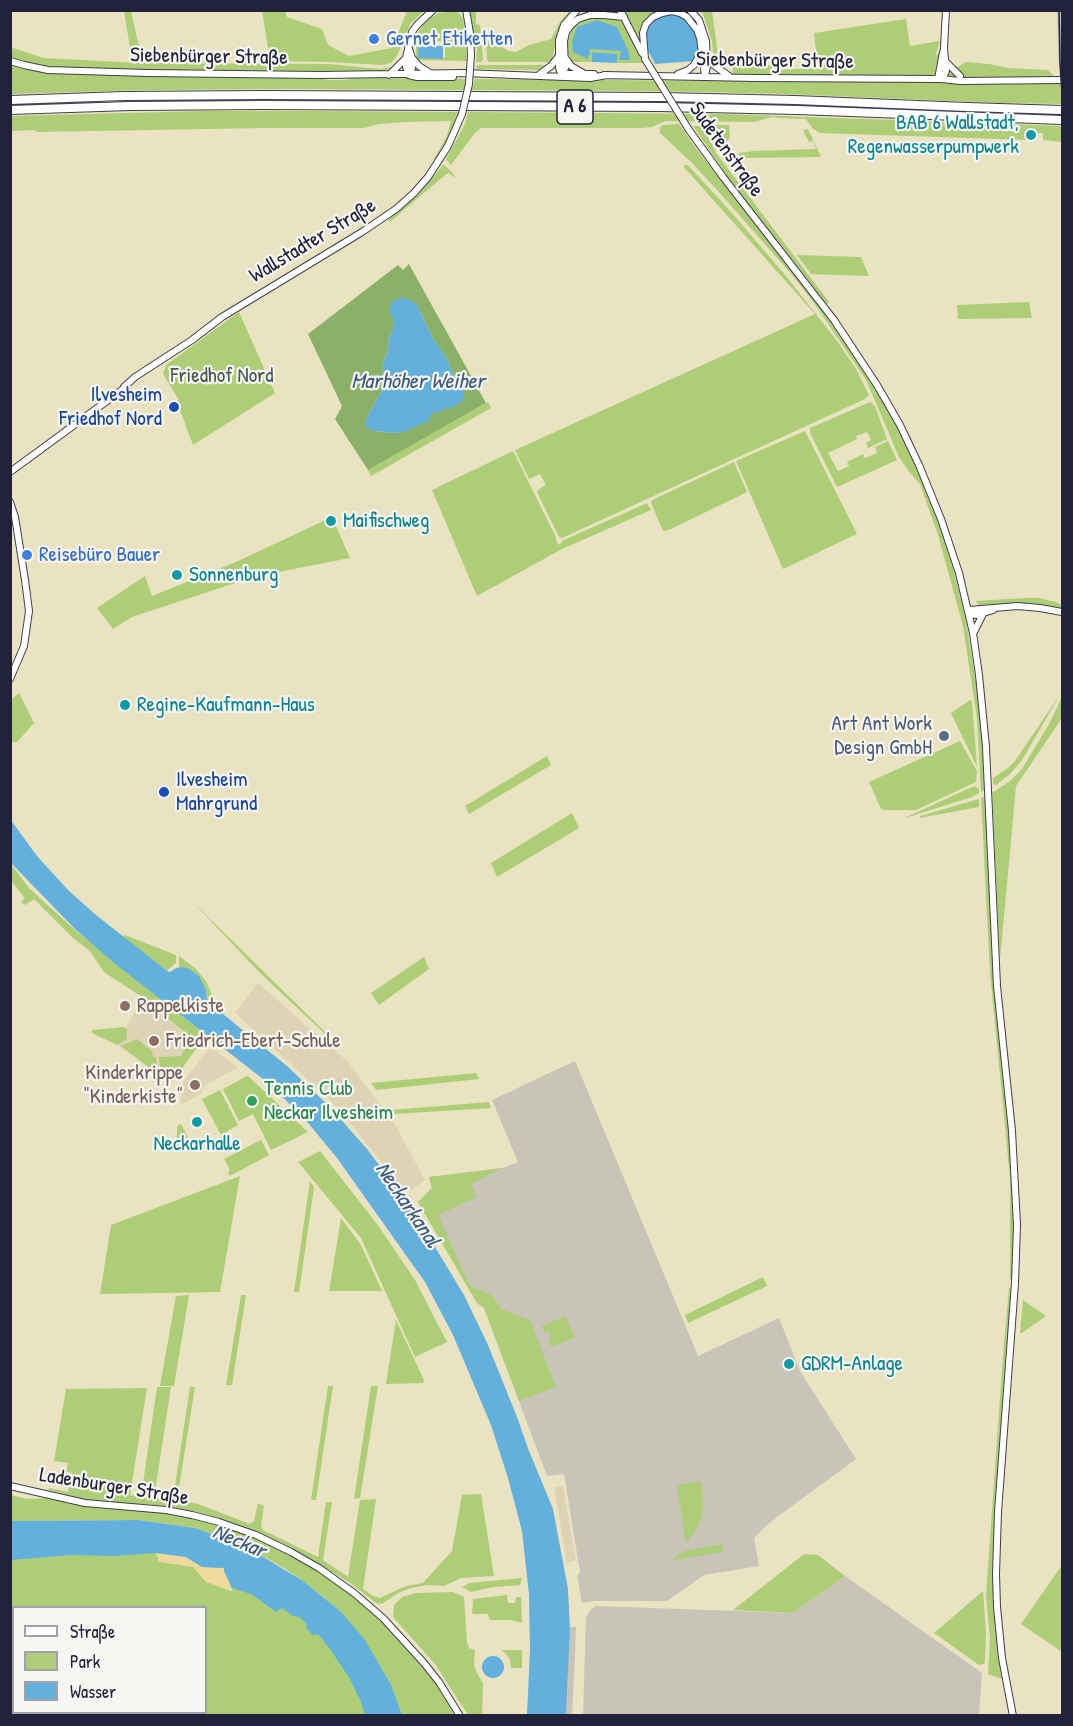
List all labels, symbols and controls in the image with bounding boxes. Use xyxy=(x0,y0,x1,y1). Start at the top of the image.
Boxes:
place label: Gernet Etiketten xyxy=(386,26,513,52)
marker: Gernet Etiketten xyxy=(367,32,381,46)
street label: Siebenbürger Straße xyxy=(130,43,288,71)
street label: Siebenbürger Straße xyxy=(696,47,854,75)
road number: A 6 xyxy=(557,90,593,124)
street label: Sudetenstraße xyxy=(683,98,769,202)
place label: BAB 6 Wallstadt, Regenwasserpumpwerk xyxy=(848,110,1019,160)
marker: BAB 6 Wallstadt, Regenwasserpumpwerk xyxy=(1024,128,1038,142)
street label: Wallstadter Straße xyxy=(245,193,381,289)
park label: Friedhof Nord xyxy=(171,363,273,389)
water label: Marhöher Weiher xyxy=(351,369,485,395)
place label: Ilvesheim Friedhof Nord xyxy=(59,382,162,432)
marker: Ilvesheim Friedhof Nord xyxy=(167,400,181,414)
place label: Maifischweg xyxy=(343,508,429,534)
marker: Maifischweg xyxy=(324,514,338,528)
place label: Reisebüro Bauer xyxy=(39,542,160,568)
marker: Reisebüro Bauer xyxy=(20,548,34,562)
place label: Sonnenburg xyxy=(189,562,278,588)
marker: Sonnenburg xyxy=(170,568,184,582)
place label: Regine-Kaufmann-Haus xyxy=(137,692,315,718)
marker: Regine-Kaufmann-Haus xyxy=(118,698,132,712)
place label: Art Ant Work Design GmbH xyxy=(832,711,932,761)
marker: Art Ant Work Design GmbH xyxy=(937,729,951,743)
place label: Ilvesheim Mahrgrund xyxy=(176,767,257,817)
marker: Ilvesheim Mahrgrund xyxy=(157,785,171,799)
place label: Rappelkiste xyxy=(137,993,224,1019)
marker: Rappelkiste xyxy=(118,999,132,1013)
place label: Friedrich-Ebert-Schule xyxy=(166,1028,340,1054)
marker: Friedrich-Ebert-Schule xyxy=(147,1034,161,1048)
place label: Kinderkrippe "Kinderkiste" xyxy=(83,1060,183,1110)
place label: Tennis Club Neckar Ilvesheim xyxy=(264,1076,393,1126)
marker: Kinderkrippe "Kinderkiste" xyxy=(188,1078,202,1092)
marker: Tennis Club Neckar Ilvesheim xyxy=(245,1094,259,1108)
marker: Neckarhalle xyxy=(190,1115,204,1129)
place label: Neckarhalle xyxy=(153,1131,241,1157)
water label: Neckarkanal xyxy=(369,1157,445,1253)
place label: GDRM-Anlage xyxy=(801,1351,903,1377)
marker: GDRM-Anlage xyxy=(782,1357,796,1371)
street label: Ladenburger Straße xyxy=(38,1463,190,1511)
water label: Neckar xyxy=(208,1519,270,1565)
legend xyxy=(12,1606,207,1714)
text: Straße xyxy=(70,1619,115,1644)
text: Park xyxy=(70,1649,100,1674)
text: Wasser xyxy=(70,1679,116,1704)

